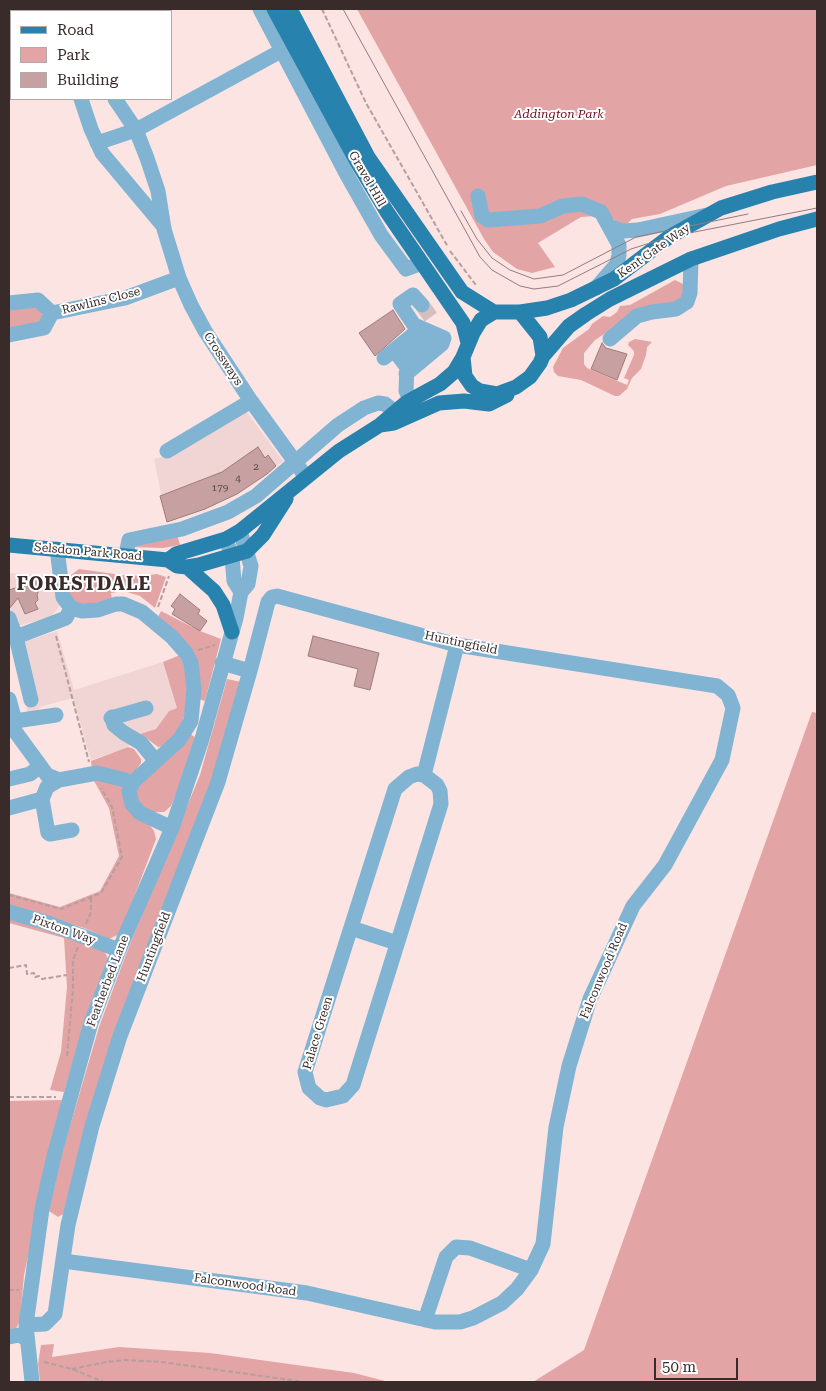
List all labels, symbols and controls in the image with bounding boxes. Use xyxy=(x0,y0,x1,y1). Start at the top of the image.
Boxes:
legend xyxy=(10,10,172,100)
text: Road xyxy=(57,21,94,39)
text: Park xyxy=(57,46,90,64)
text: Building xyxy=(57,71,118,89)
park label: Addington Park xyxy=(514,107,604,121)
street label: Gravel Hill xyxy=(345,149,389,209)
street label: Kent Gate Way xyxy=(615,221,693,281)
street label: Rawlins Close xyxy=(60,284,142,318)
street label: Crossways xyxy=(200,330,246,388)
house number: 2 xyxy=(253,461,259,473)
house number: 4 xyxy=(235,473,241,485)
house number: 179 xyxy=(212,482,228,494)
street label: Selsdon Park Road xyxy=(33,540,143,564)
district label: FORESTDALE xyxy=(16,574,152,596)
street label: Huntingfield xyxy=(423,628,499,658)
street label: Huntingfield xyxy=(134,910,174,984)
street label: Pixton Way xyxy=(30,912,98,948)
street label: Falconwood Road xyxy=(577,921,631,1021)
street label: Featherbed Lane xyxy=(84,933,132,1029)
street label: Palace Green xyxy=(300,995,336,1071)
street label: Falconwood Road xyxy=(193,1271,297,1299)
scale bar xyxy=(656,1348,740,1380)
text: 50 m xyxy=(662,1358,696,1376)

